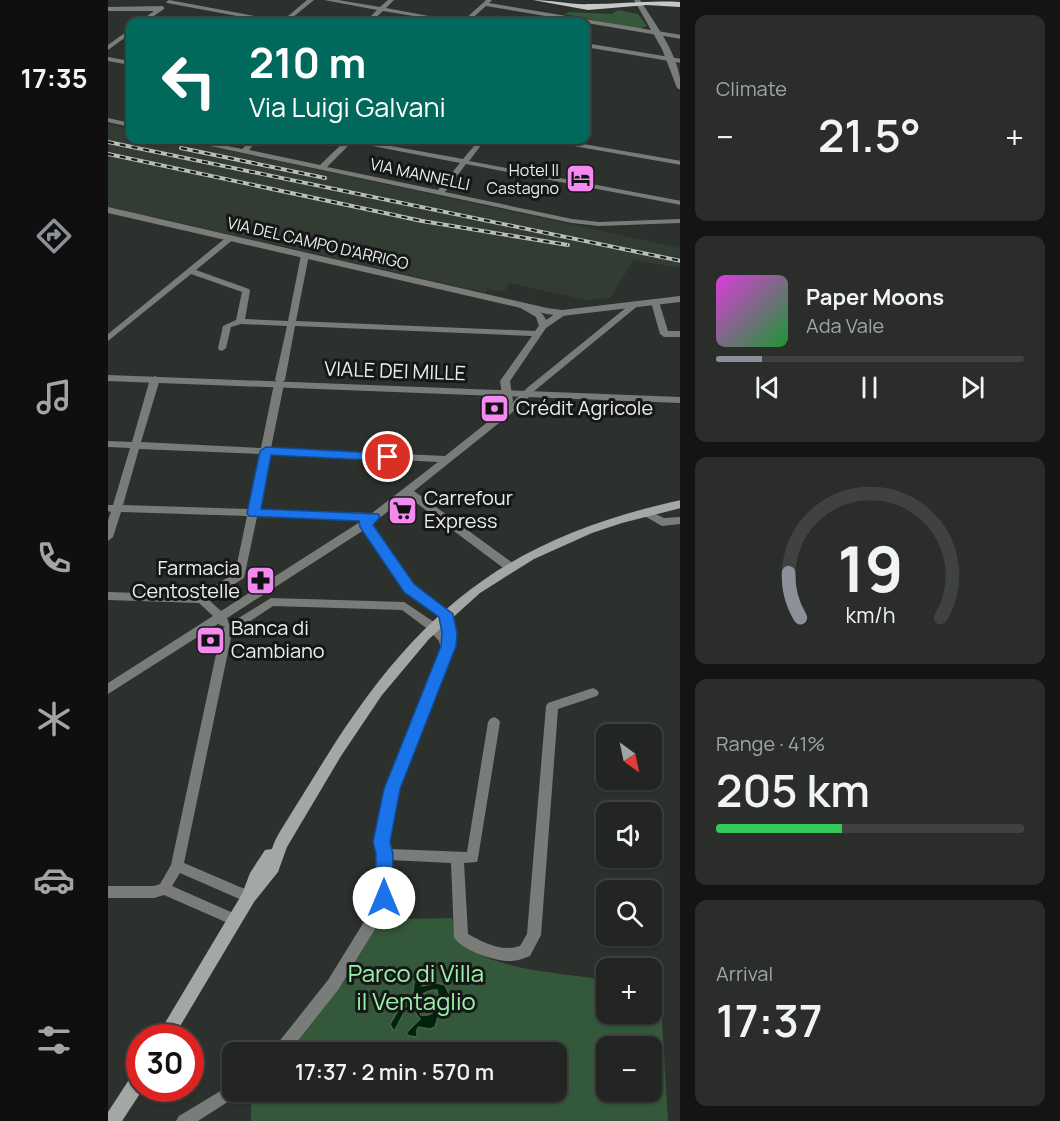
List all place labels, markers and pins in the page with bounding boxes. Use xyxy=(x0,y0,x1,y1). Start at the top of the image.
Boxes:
place label: Hotel Il Castagno xyxy=(487,159,559,199)
hotel icon: Hotel Il Castagno xyxy=(564,163,596,195)
bank icon: Crédit Agricole xyxy=(479,392,511,424)
place label: Crédit Agricole xyxy=(516,394,653,421)
pin xyxy=(362,431,413,482)
place label: Carrefour Express xyxy=(424,484,513,534)
supermarket icon: Carrefour Express xyxy=(387,494,419,526)
place label: Farmacia Centostelle xyxy=(132,554,240,604)
pharmacy icon: Farmacia Centostelle xyxy=(245,564,277,596)
place label: Banca di Cambiano xyxy=(231,614,325,664)
bank icon: Banca di Cambiano xyxy=(194,624,226,656)

